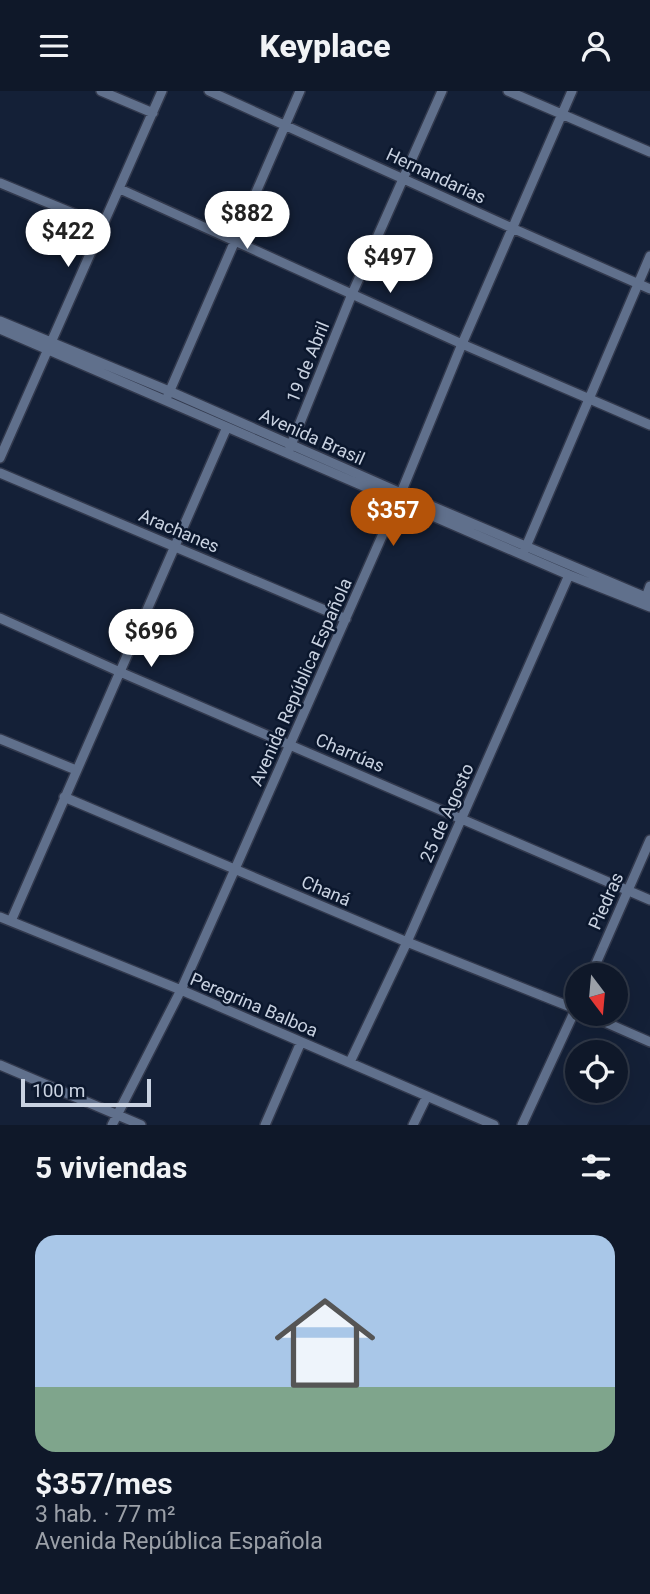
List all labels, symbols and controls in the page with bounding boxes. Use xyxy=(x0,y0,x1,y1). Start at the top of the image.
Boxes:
icon: menu xyxy=(35,27,73,65)
text: Keyplace xyxy=(259,27,391,65)
icon: person xyxy=(577,27,615,65)
street label: Hernandarias xyxy=(383,143,489,208)
pin: $882 xyxy=(206,191,288,251)
text: $882 xyxy=(221,200,273,227)
pin: $422 xyxy=(27,209,109,269)
text: $422 xyxy=(42,218,94,245)
pin: $497 xyxy=(349,235,431,295)
text: $497 xyxy=(364,244,416,271)
street label: 19 de Abril xyxy=(282,318,333,405)
street label: Avenida Brasil xyxy=(256,404,368,469)
pin: $357 xyxy=(352,489,434,548)
text: $357 xyxy=(367,497,419,524)
street label: Arachanes xyxy=(136,504,223,557)
street label: Avenida República Española xyxy=(245,575,356,789)
pin: $696 xyxy=(110,609,192,669)
text: $696 xyxy=(125,618,177,645)
street label: Charrúas xyxy=(313,729,388,776)
street label: 25 de Agosto xyxy=(415,760,478,866)
street label: Piedras xyxy=(584,869,627,933)
street label: Chaná xyxy=(299,871,354,910)
north arrow xyxy=(565,963,628,1025)
map controls xyxy=(565,963,628,1103)
street label: Peregrina Balboa xyxy=(187,968,321,1041)
button: locate xyxy=(565,1040,628,1103)
scale bar xyxy=(21,1076,150,1108)
text: 100 m xyxy=(32,1079,85,1102)
icon: filters xyxy=(577,1148,615,1186)
text: 5 viviendas xyxy=(35,1150,187,1185)
icon: home xyxy=(262,1280,388,1406)
text: $357/mes xyxy=(35,1466,173,1501)
text: 3 hab. · 77 m² xyxy=(35,1501,175,1528)
text: Avenida República Española xyxy=(35,1528,323,1555)

